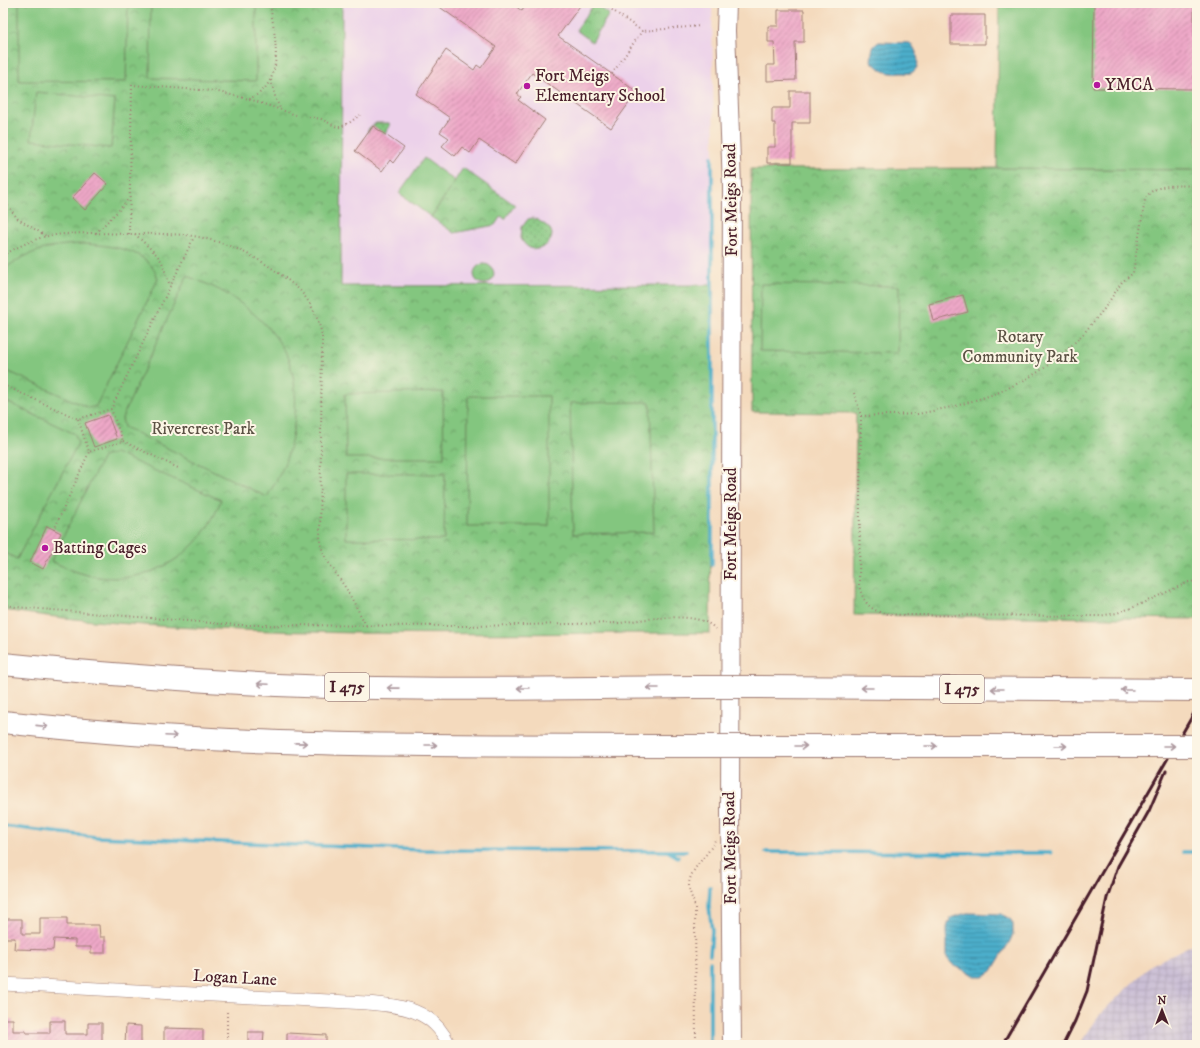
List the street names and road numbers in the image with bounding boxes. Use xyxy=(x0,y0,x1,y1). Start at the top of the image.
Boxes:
street label: Fort Meigs Road xyxy=(719,143,743,257)
street label: Fort Meigs Road xyxy=(720,467,742,581)
road number: I 475 xyxy=(325,673,369,701)
road number: I 475 xyxy=(940,675,984,703)
street label: Fort Meigs Road xyxy=(718,791,742,905)
street label: Logan Lane xyxy=(193,965,277,991)

